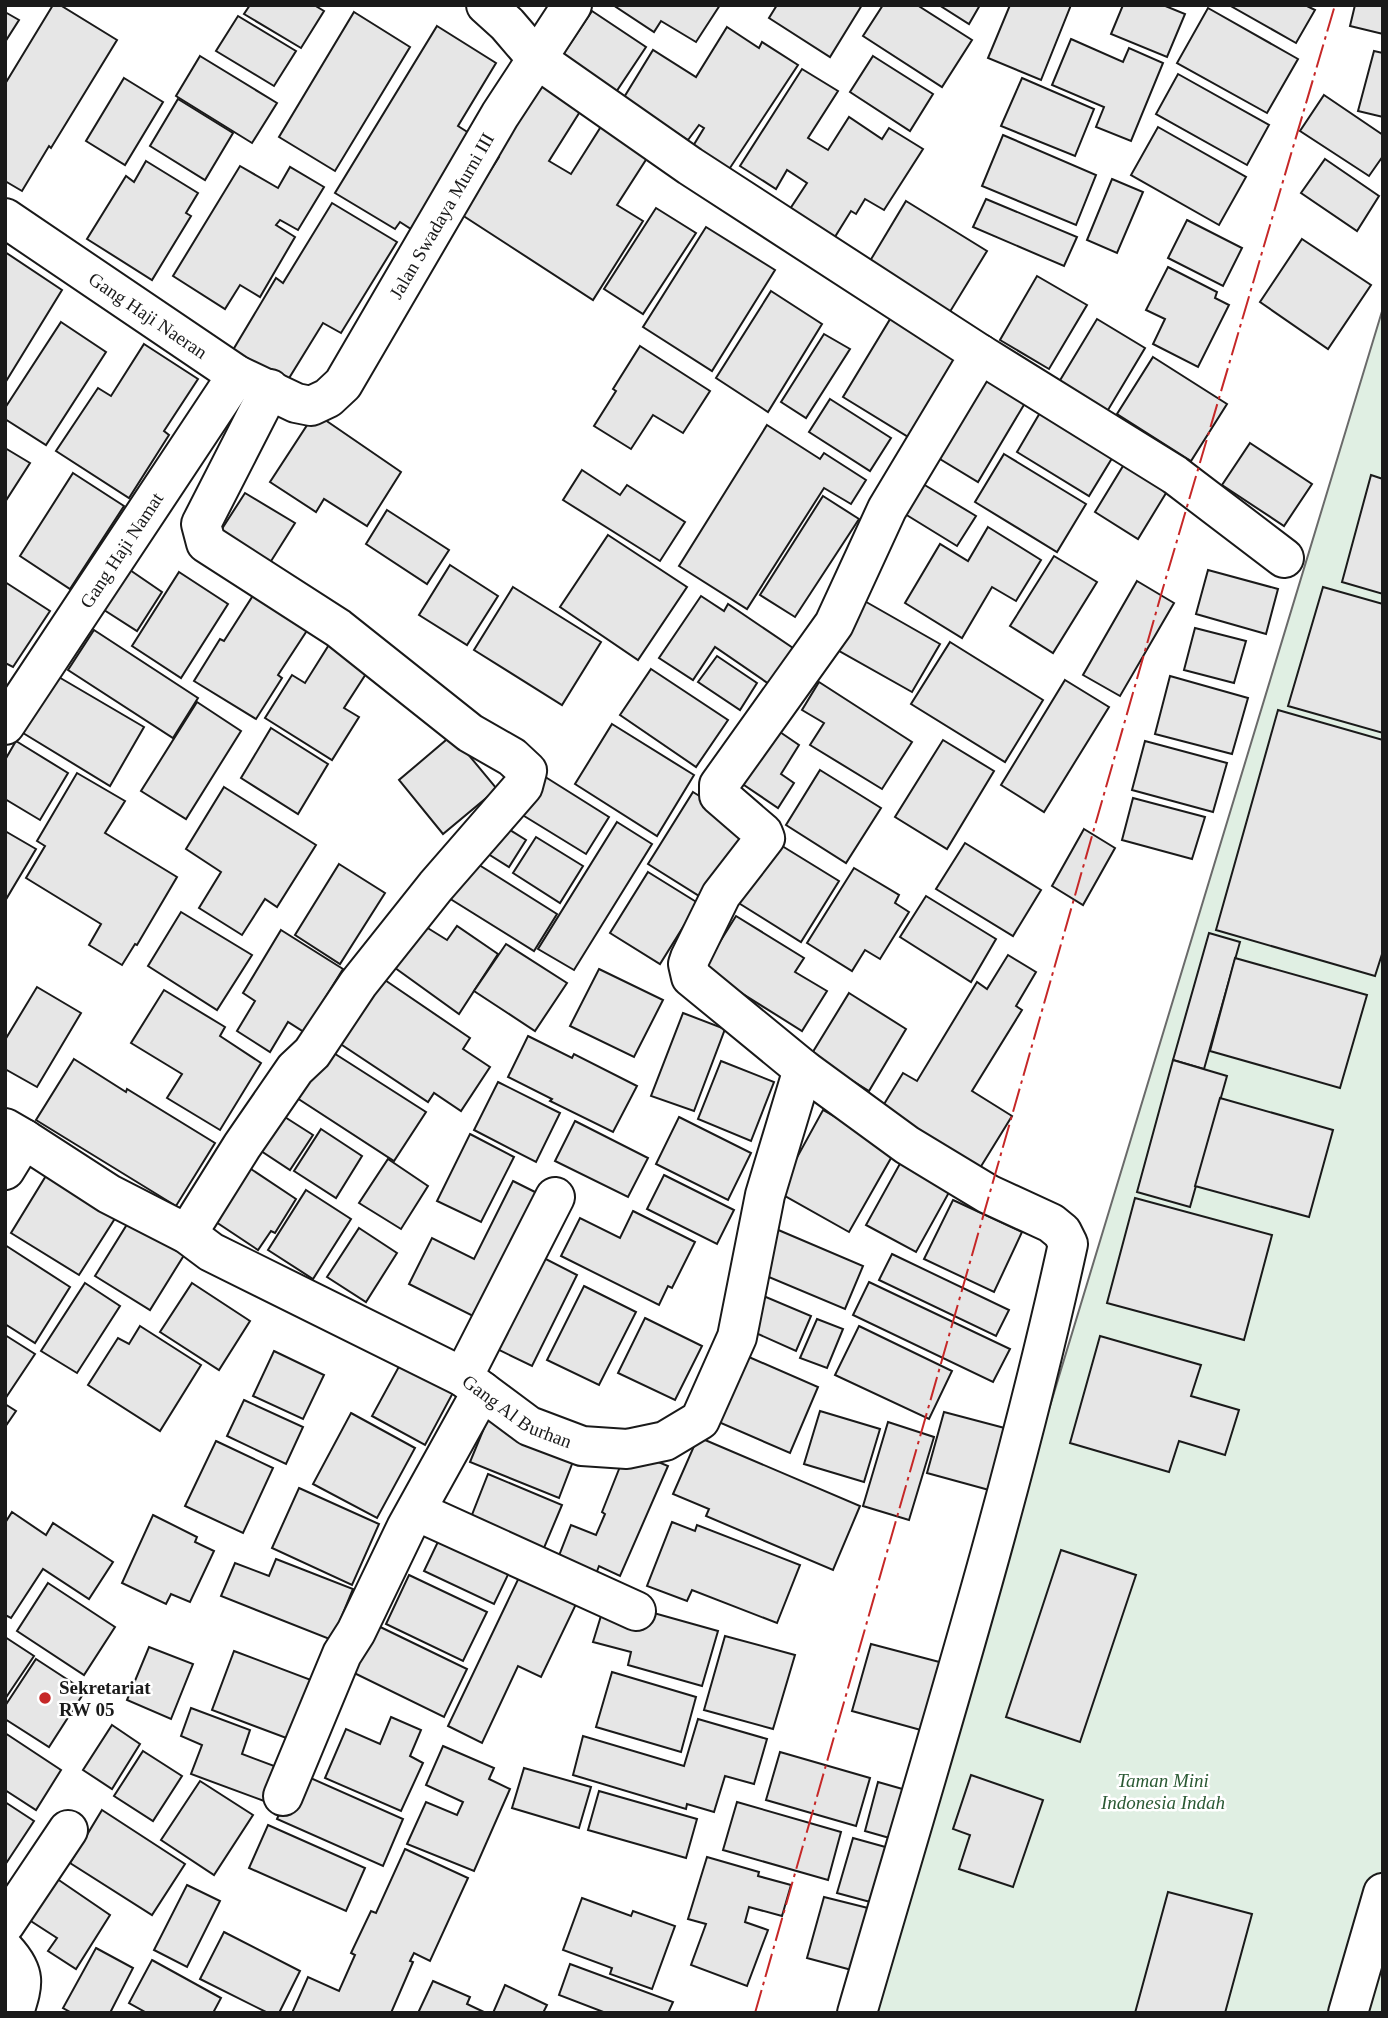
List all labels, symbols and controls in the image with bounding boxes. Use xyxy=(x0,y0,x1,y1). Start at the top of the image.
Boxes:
street label: Jalan Swadaya Murni III xyxy=(385,129,498,302)
street label: Gang Haji Naeran xyxy=(85,268,212,363)
street label: Gang Haji Namat xyxy=(75,488,167,612)
street label: Gang Al Burhan xyxy=(459,1370,575,1452)
place label: Sekretariat RW 05 xyxy=(59,1677,151,1720)
marker: Sekretariat RW 05 xyxy=(37,1690,53,1706)
park label: Taman Mini Indonesia Indah xyxy=(1100,1770,1225,1813)

